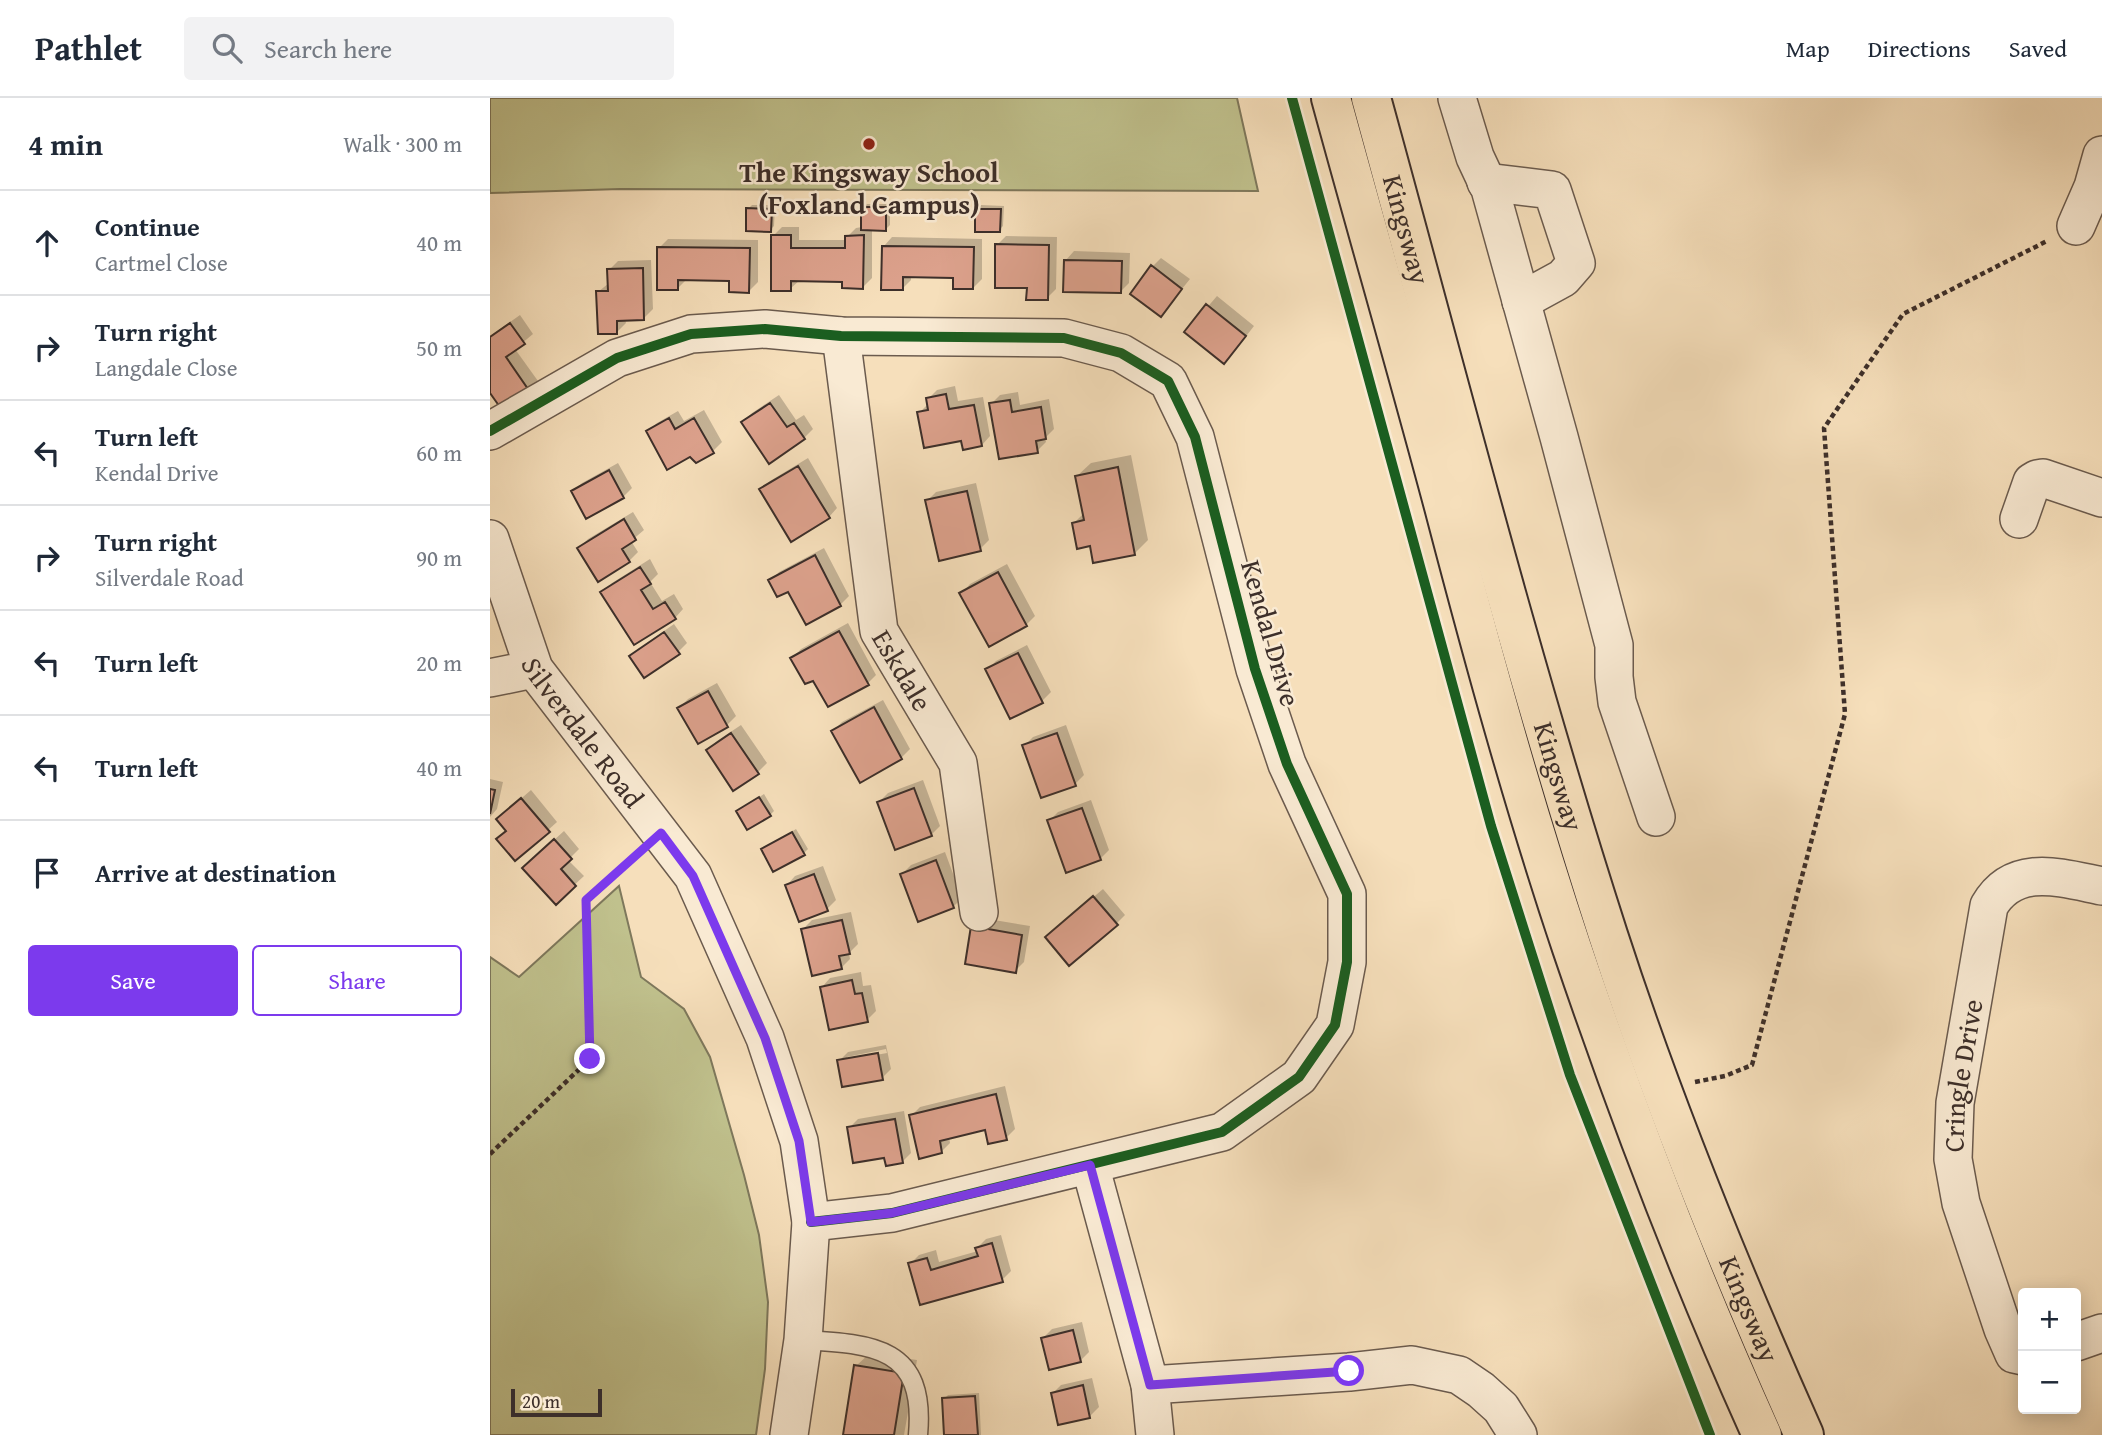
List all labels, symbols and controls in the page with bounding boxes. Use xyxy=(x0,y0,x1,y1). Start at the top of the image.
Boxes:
search box xyxy=(184,17,674,80)
text: Pathlet xyxy=(35,24,142,72)
icon: search xyxy=(208,29,246,67)
text: Search here xyxy=(264,29,392,68)
text: Map xyxy=(1786,31,1830,66)
text: Directions xyxy=(1868,31,1971,66)
text: Saved xyxy=(2009,31,2067,66)
text: 4 min xyxy=(28,122,103,166)
text: Walk · 300 m xyxy=(343,127,462,160)
marker: The Kingsway School (Foxland Campus) xyxy=(861,136,877,152)
place label: The Kingsway School (Foxland Campus) xyxy=(739,151,999,224)
street label: Kingsway xyxy=(1373,170,1442,289)
text: Continue xyxy=(95,207,200,246)
icon: ahead xyxy=(28,224,66,262)
text: 40 m xyxy=(416,226,462,259)
text: Cartmel Close xyxy=(95,246,228,279)
text: Turn right xyxy=(95,312,217,351)
icon: right xyxy=(28,329,66,367)
text: 50 m xyxy=(416,331,462,364)
text: Langdale Close xyxy=(95,351,238,384)
text: Turn left xyxy=(95,417,198,456)
icon: left xyxy=(28,434,66,472)
text: 60 m xyxy=(416,436,462,469)
text: Kendal Drive xyxy=(95,456,219,489)
text: Turn right xyxy=(95,522,217,561)
icon: right xyxy=(28,539,66,577)
text: 90 m xyxy=(416,541,462,574)
street label: Kendal Drive xyxy=(1231,555,1312,711)
text: Silverdale Road xyxy=(95,561,244,594)
street label: Eskdale xyxy=(862,621,943,718)
text: Turn left xyxy=(95,643,198,682)
icon: left xyxy=(28,644,66,682)
text: 20 m xyxy=(416,646,462,679)
street label: Silverdale Road xyxy=(512,652,654,816)
street label: Kingsway xyxy=(1524,717,1595,836)
text: Turn left xyxy=(95,748,198,787)
icon: left xyxy=(28,749,66,787)
text: 40 m xyxy=(416,751,462,784)
text: Arrive at destination xyxy=(95,853,336,892)
icon: arrive xyxy=(28,854,66,892)
button: Save xyxy=(28,945,238,1016)
button: Share xyxy=(252,945,462,1016)
street label: Cringle Drive xyxy=(1932,996,1993,1153)
route end xyxy=(574,1043,605,1074)
street label: Kingsway xyxy=(1709,1249,1791,1368)
map controls xyxy=(2018,1288,2081,1414)
button: + xyxy=(2018,1288,2081,1351)
button: − xyxy=(2018,1351,2081,1414)
route start xyxy=(1333,1355,1364,1386)
scale bar xyxy=(511,1386,602,1418)
text: 20 m xyxy=(522,1387,560,1415)

